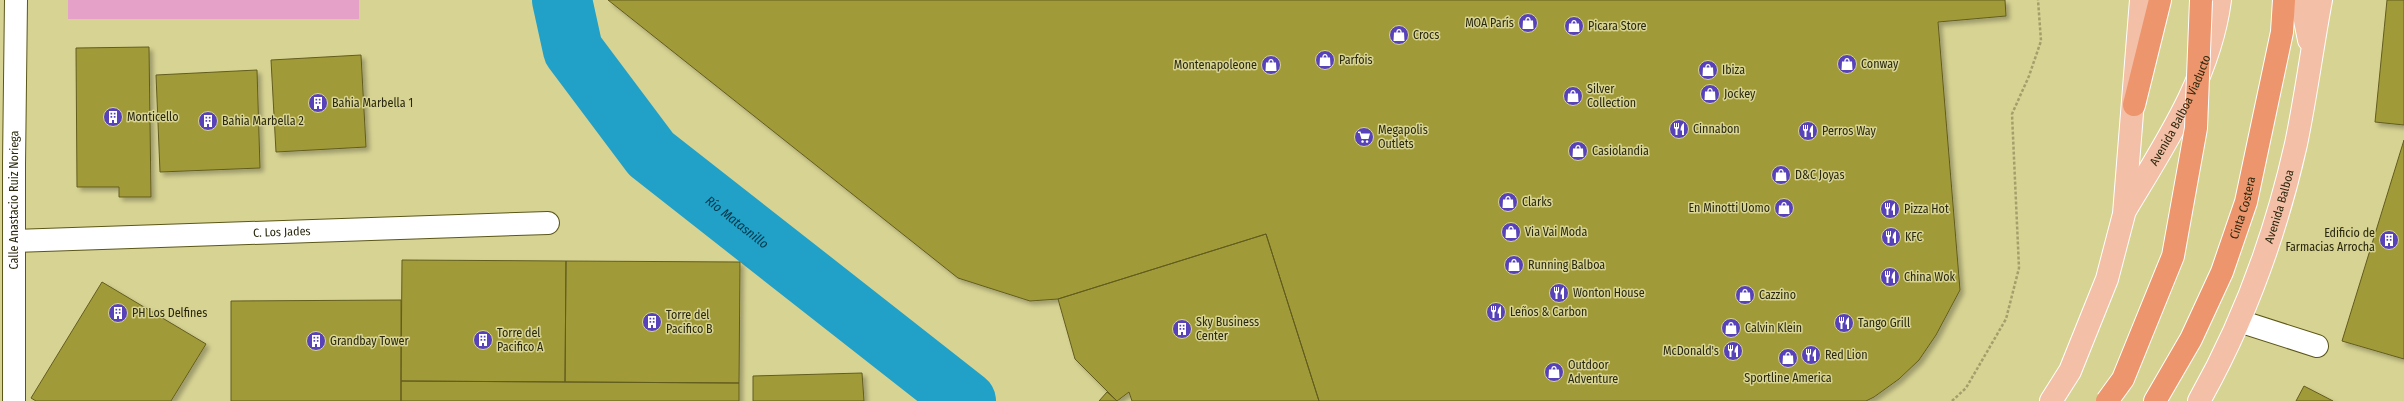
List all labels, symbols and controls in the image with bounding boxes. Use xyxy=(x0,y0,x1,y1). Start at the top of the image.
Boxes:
shop icon: MOA París xyxy=(1517,12,1539,34)
shop icon: Picara Store xyxy=(1563,15,1585,37)
place label: MOA París xyxy=(1465,16,1514,30)
place label: Picara Store xyxy=(1588,19,1647,33)
shop icon: Crocs xyxy=(1388,24,1410,46)
place label: Crocs xyxy=(1413,28,1439,42)
shop icon: Parfois xyxy=(1314,49,1336,71)
place label: Parfois xyxy=(1339,53,1373,67)
shop icon: Conway xyxy=(1836,53,1858,75)
street label: Avenida Balboa Viaducto xyxy=(2147,53,2213,168)
shop icon: Montenapoleone xyxy=(1260,54,1282,76)
place label: Conway xyxy=(1861,57,1899,71)
place label: Montenapoleone xyxy=(1174,58,1257,72)
shop icon: Ibiza xyxy=(1697,59,1719,81)
place label: Ibiza xyxy=(1722,63,1745,77)
place label: Silver Collection xyxy=(1587,82,1636,110)
shop icon: Jockey xyxy=(1699,83,1721,105)
shop icon: Silver Collection xyxy=(1562,85,1584,107)
place label: Jockey xyxy=(1724,87,1756,101)
building icon: Bahia Marbella 1 xyxy=(307,92,329,114)
place label: Bahia Marbella 1 xyxy=(332,96,413,110)
building icon: Monticello xyxy=(102,106,124,128)
place label: Monticello xyxy=(127,110,179,124)
building icon: Bahia Marbella 2 xyxy=(197,110,219,132)
place label: Bahia Marbella 2 xyxy=(222,114,304,128)
restaurant icon: Cinnabon xyxy=(1668,118,1690,140)
restaurant icon: Perros Way xyxy=(1797,120,1819,142)
place label: Cinnabon xyxy=(1693,122,1740,136)
place label: Megapolis Outlets xyxy=(1378,123,1428,151)
place label: Perros Way xyxy=(1822,124,1876,138)
supermarket icon: Megapolis Outlets xyxy=(1353,126,1375,148)
street label: Calle Anastacio Ruiz Noriega xyxy=(7,130,21,269)
shop icon: Casiolandia xyxy=(1567,140,1589,162)
place label: Casiolandia xyxy=(1592,144,1649,158)
shop icon: D&C Joyas xyxy=(1770,164,1792,186)
place label: D&C Joyas xyxy=(1795,168,1845,182)
street label: Avenida Balboa xyxy=(2262,168,2297,245)
street label: Cinta Costera xyxy=(2227,175,2258,241)
shop icon: Clarks xyxy=(1497,191,1519,213)
water label: Río Matasnillo xyxy=(703,192,772,251)
place label: Clarks xyxy=(1522,195,1552,209)
shop icon: En Minotti Uomo xyxy=(1773,197,1795,219)
restaurant icon: Pizza Hot xyxy=(1879,198,1901,220)
place label: En Minotti Uomo xyxy=(1689,201,1770,215)
place label: Pizza Hot xyxy=(1904,202,1949,216)
shop icon: Via Vai Moda xyxy=(1500,221,1522,243)
street label: C. Los Jades xyxy=(253,224,311,240)
place label: Via Vai Moda xyxy=(1525,225,1587,239)
restaurant icon: KFC xyxy=(1880,226,1902,248)
place label: Edificio de Farmacias Arrocha xyxy=(2285,226,2375,254)
building icon: Edificio de Farmacias Arrocha xyxy=(2378,229,2400,251)
place label: KFC xyxy=(1905,230,1923,244)
shop icon: Running Balboa xyxy=(1503,254,1525,276)
place label: Running Balboa xyxy=(1528,258,1605,272)
restaurant icon: China Wok xyxy=(1879,266,1901,288)
place label: China Wok xyxy=(1904,270,1956,284)
restaurant icon: Wonton House xyxy=(1548,282,1570,304)
shop icon: Cazzino xyxy=(1734,284,1756,306)
place label: Wonton House xyxy=(1573,286,1645,300)
place label: Cazzino xyxy=(1759,288,1796,302)
restaurant icon: Leños & Carbon xyxy=(1485,301,1507,323)
building icon: PH Los Delfines xyxy=(107,302,129,324)
place label: Leños & Carbon xyxy=(1510,305,1587,319)
place label: PH Los Delfines xyxy=(132,306,207,320)
place label: Torre del Pacifico B xyxy=(666,308,713,336)
building icon: Torre del Pacifico B xyxy=(641,311,663,333)
restaurant icon: Tango Grill xyxy=(1833,312,1855,334)
place label: Sky Business Center xyxy=(1196,315,1259,343)
place label: Tango Grill xyxy=(1858,316,1910,330)
shop icon: Calvin Klein xyxy=(1720,317,1742,339)
building icon: Sky Business Center xyxy=(1171,318,1193,340)
place label: Calvin Klein xyxy=(1745,321,1802,335)
place label: Torre del Pacifico A xyxy=(497,326,544,354)
building icon: Torre del Pacifico A xyxy=(472,329,494,351)
building icon: Grandbay Tower xyxy=(305,330,327,352)
place label: Grandbay Tower xyxy=(330,334,409,348)
restaurant icon: McDonald's xyxy=(1722,340,1744,362)
place label: McDonald's xyxy=(1663,344,1719,358)
restaurant icon: Red Lion xyxy=(1800,344,1822,366)
shop icon: Sportline America xyxy=(1777,347,1799,369)
place label: Red Lion xyxy=(1825,348,1868,362)
place label: Outdoor Adventure xyxy=(1568,358,1618,386)
shop icon: Outdoor Adventure xyxy=(1543,361,1565,383)
place label: Sportline America xyxy=(1744,371,1832,385)

